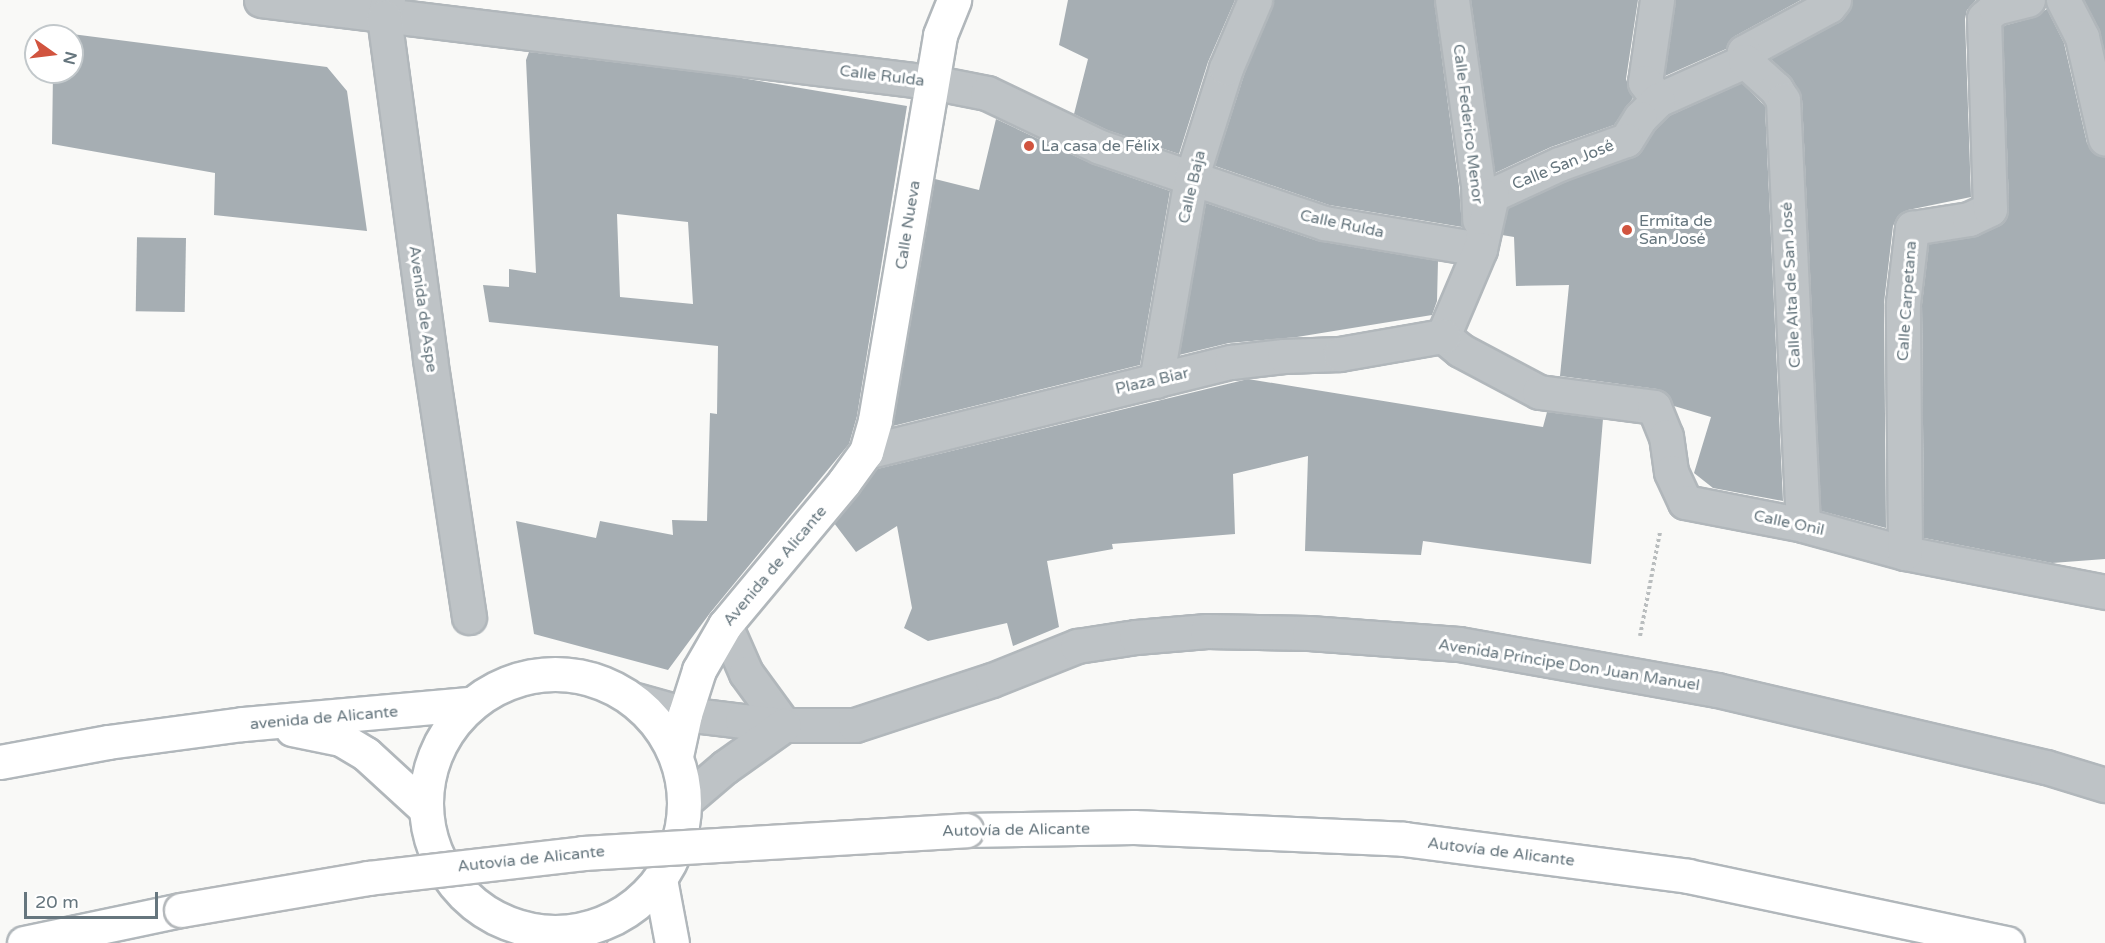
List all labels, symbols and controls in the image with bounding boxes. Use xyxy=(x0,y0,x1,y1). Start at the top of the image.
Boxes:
north arrow xyxy=(24,24,84,84)
street label: Calle Federico Menor xyxy=(1449,43,1487,205)
text: N xyxy=(58,49,81,67)
street label: Calle Rulda xyxy=(838,61,926,91)
place label: La casa de Félix xyxy=(1041,136,1160,156)
street label: Calle San José xyxy=(1509,136,1617,194)
marker: La casa de Félix xyxy=(1022,139,1036,153)
street label: Calle Baja xyxy=(1174,149,1210,225)
street label: Calle Nueva xyxy=(891,179,925,271)
street label: Calle Alta de San José xyxy=(1777,201,1805,369)
street label: Calle Rulda xyxy=(1298,206,1386,242)
place label: Ermita de San José xyxy=(1639,211,1712,249)
marker: Ermita de San José xyxy=(1620,223,1634,237)
street label: Calle Carpetana xyxy=(1893,240,1921,362)
street label: Avenida de Aspe xyxy=(405,244,441,374)
street label: Plaza Biar xyxy=(1113,363,1191,399)
street label: Avenida de Alicante xyxy=(719,502,831,630)
street label: Calle Onil xyxy=(1752,506,1826,540)
street label: Avenida Príncipe Don Juan Manuel xyxy=(1437,635,1701,695)
street label: avenida de Alicante xyxy=(249,702,399,734)
street label: Autovía de Alicante xyxy=(942,819,1090,841)
street label: Autovía de Alicante xyxy=(1426,833,1576,871)
street label: Autovía de Alicante xyxy=(456,842,606,876)
scale bar xyxy=(27,880,160,918)
text: 20 m xyxy=(35,891,79,913)

